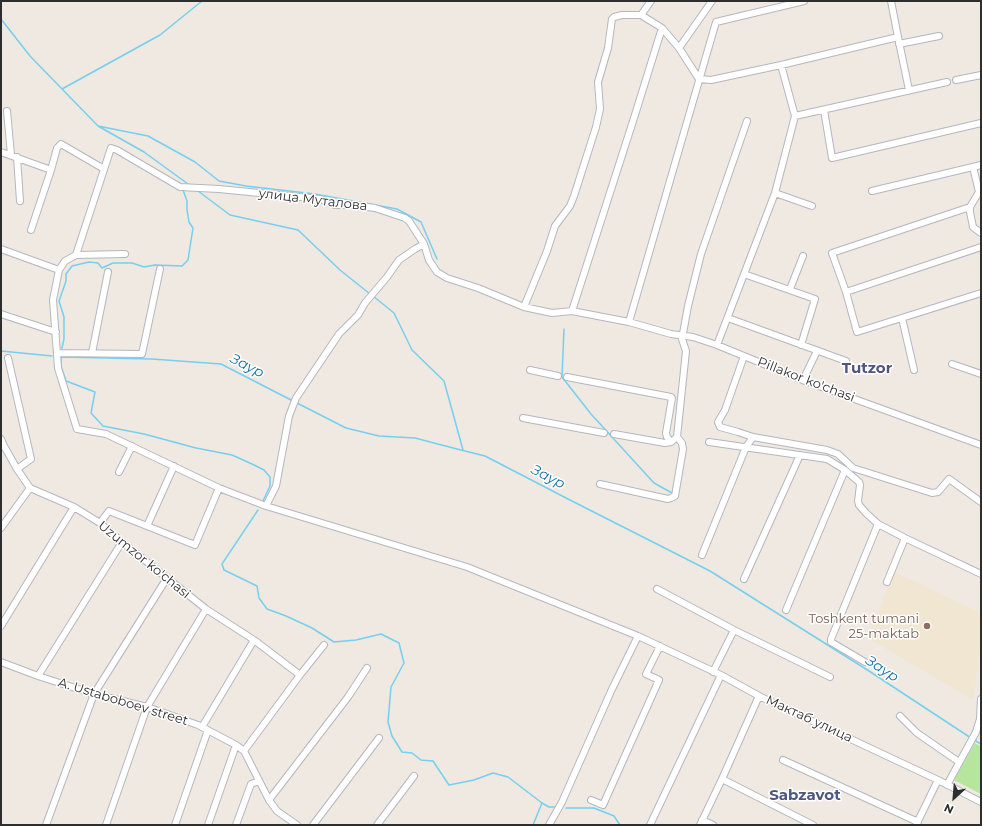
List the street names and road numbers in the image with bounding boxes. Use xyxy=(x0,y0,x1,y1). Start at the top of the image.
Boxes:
street label: улица Муталова xyxy=(258,186,368,214)
street label: Pillakor ko'chasi xyxy=(755,354,857,406)
street label: Uzumzor ko'chasi xyxy=(95,518,193,602)
street label: A. Ustaboboev street xyxy=(56,675,190,729)
street label: Мактаб улица xyxy=(763,692,855,746)

